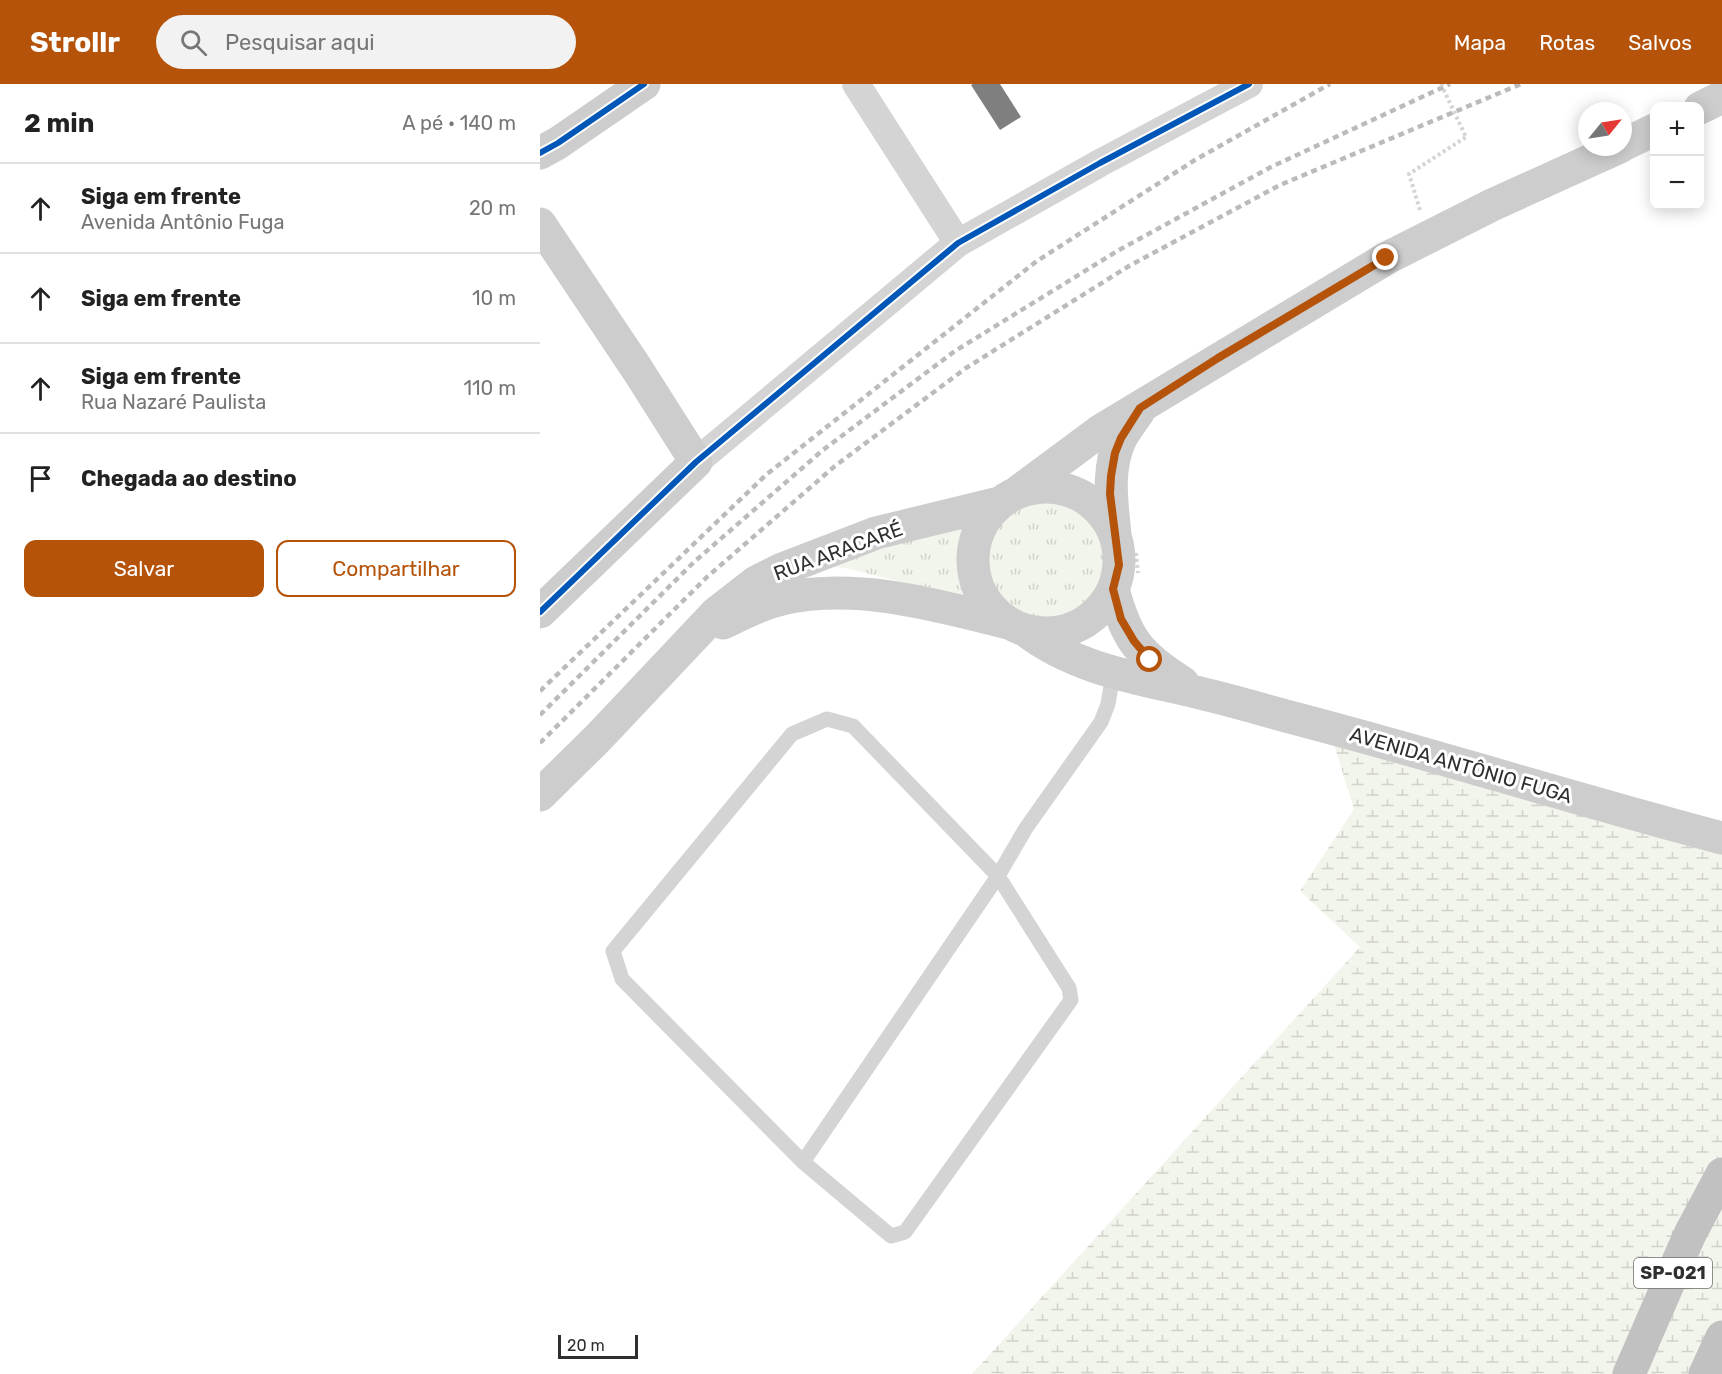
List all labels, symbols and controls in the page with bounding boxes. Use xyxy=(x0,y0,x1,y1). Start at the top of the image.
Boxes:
search box xyxy=(156,15,576,69)
text: Strollr xyxy=(30,26,120,59)
icon: search xyxy=(177,26,210,59)
text: Pesquisar aqui xyxy=(225,29,375,56)
text: Mapa xyxy=(1454,30,1506,55)
text: Rotas xyxy=(1539,30,1595,55)
text: Salvos xyxy=(1628,30,1692,55)
north arrow xyxy=(1578,102,1632,156)
map controls xyxy=(1650,102,1704,210)
button: + xyxy=(1650,102,1704,156)
text: 2 min xyxy=(24,108,94,139)
text: A pé · 140 m xyxy=(402,111,516,135)
button: − xyxy=(1650,156,1704,210)
text: Siga em frente xyxy=(81,183,241,210)
icon: ahead xyxy=(24,192,57,225)
text: 20 m xyxy=(469,196,516,220)
text: Avenida Antônio Fuga xyxy=(81,210,284,234)
route end xyxy=(1372,244,1398,270)
icon: ahead xyxy=(24,282,57,315)
text: Siga em frente xyxy=(81,285,241,312)
text: 10 m xyxy=(472,286,516,310)
text: Siga em frente xyxy=(81,363,241,390)
icon: ahead xyxy=(24,372,57,405)
text: 110 m xyxy=(464,376,516,400)
text: Rua Nazaré Paulista xyxy=(81,390,266,414)
icon: arrive xyxy=(24,462,57,495)
text: Chegada ao destino xyxy=(81,465,297,492)
street label: RUA ARACARÉ xyxy=(770,517,906,585)
button: Salvar xyxy=(24,540,264,597)
button: Compartilhar xyxy=(276,540,516,597)
route start xyxy=(1136,646,1162,672)
street label: AVENIDA ANTÔNIO FUGA xyxy=(1347,722,1575,808)
road number: SP-021 xyxy=(1634,1258,1712,1288)
scale bar xyxy=(558,1332,638,1360)
text: 20 m xyxy=(567,1336,605,1355)

